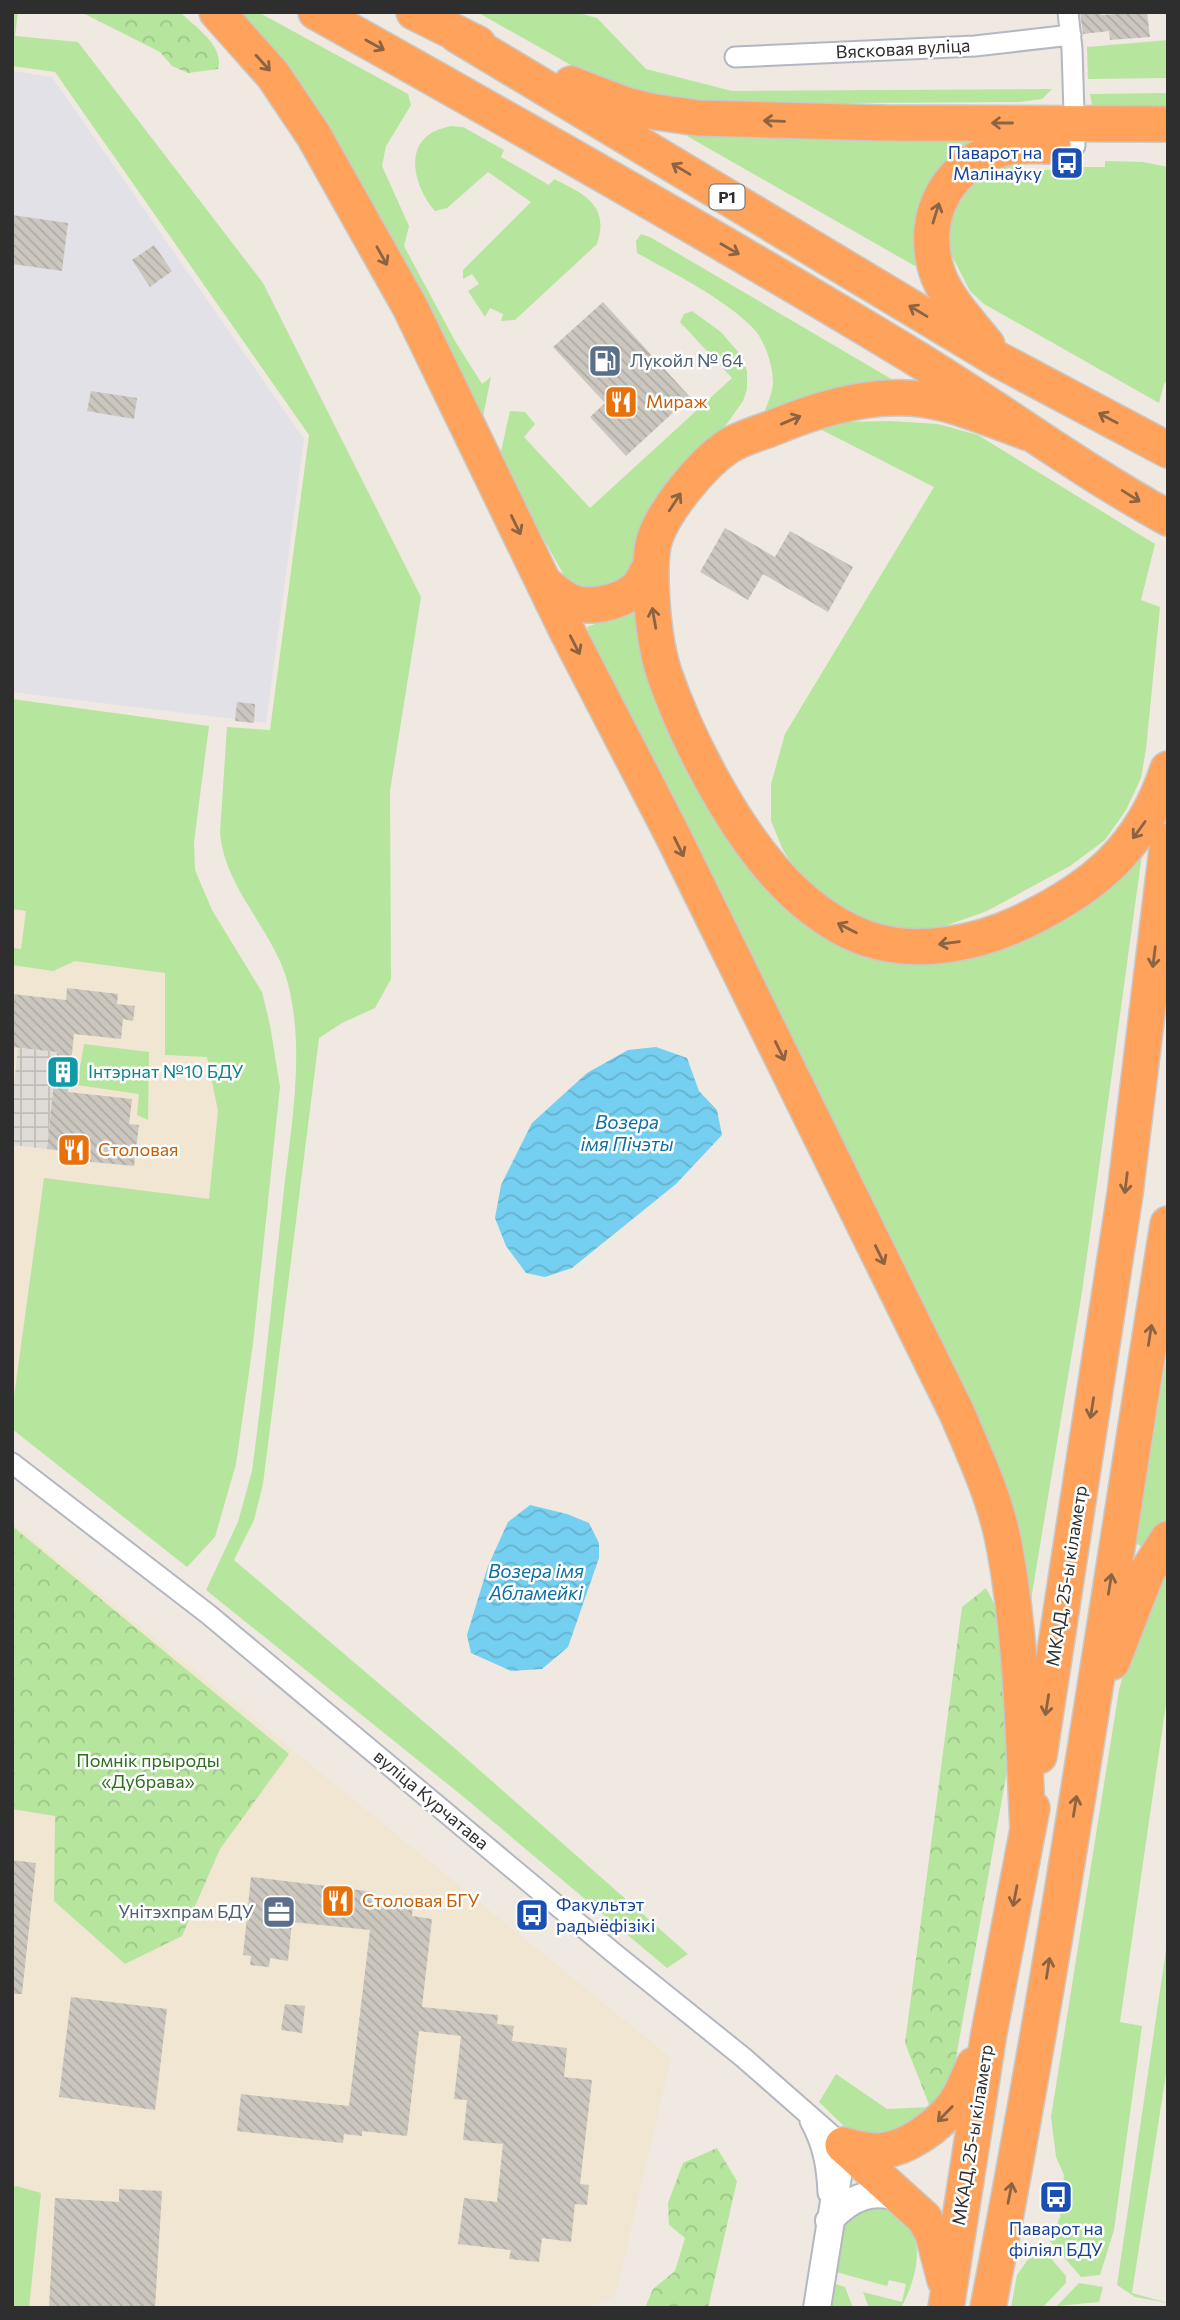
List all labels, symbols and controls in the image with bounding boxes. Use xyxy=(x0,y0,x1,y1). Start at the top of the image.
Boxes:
street label: Вясковая вуліца xyxy=(835,33,971,63)
one-way arrow xyxy=(365,38,385,52)
one-way arrow xyxy=(254,54,271,71)
one-way arrow xyxy=(763,114,786,128)
one-way arrow xyxy=(990,116,1013,130)
place label: Паварот на Малінаўку xyxy=(948,141,1042,184)
bus stop icon: Паварот на Малінаўку xyxy=(1048,144,1086,182)
one-way arrow xyxy=(671,162,691,176)
road number: Р1 xyxy=(710,184,744,210)
one-way arrow xyxy=(931,203,944,225)
one-way arrow xyxy=(720,243,740,257)
one-way arrow xyxy=(376,245,389,266)
one-way arrow xyxy=(908,304,928,318)
fuel station icon: Лукойл № 64 xyxy=(586,342,624,380)
place label: Лукойл № 64 xyxy=(630,349,743,371)
restaurant icon: Мираж xyxy=(602,383,640,421)
place label: Мираж xyxy=(646,390,708,412)
one-way arrow xyxy=(1098,411,1118,425)
one-way arrow xyxy=(779,413,801,426)
one-way arrow xyxy=(1121,490,1141,504)
one-way arrow xyxy=(668,493,682,513)
one-way arrow xyxy=(509,514,523,535)
one-way arrow xyxy=(646,607,660,630)
one-way arrow xyxy=(568,634,582,655)
one-way arrow xyxy=(1132,820,1146,839)
one-way arrow xyxy=(672,836,686,857)
one-way arrow xyxy=(837,921,858,935)
one-way arrow xyxy=(938,937,961,950)
one-way arrow xyxy=(1147,945,1160,968)
one-way arrow xyxy=(773,1040,787,1061)
building icon: Інтэрнат №10 БДУ xyxy=(44,1053,82,1091)
place label: Інтэрнат №10 БДУ xyxy=(88,1060,244,1082)
water label: Возера імя Пічэты xyxy=(580,1110,674,1155)
restaurant icon: Столовая xyxy=(55,1131,93,1169)
place label: Столовая xyxy=(98,1138,179,1160)
one-way arrow xyxy=(1120,1171,1133,1194)
one-way arrow xyxy=(874,1244,888,1265)
one-way arrow xyxy=(1144,1324,1157,1347)
one-way arrow xyxy=(1085,1396,1098,1419)
street label: МКАД, 25-ы кіламетр xyxy=(1041,1484,1091,1668)
water label: Возера імя Абламейкі xyxy=(488,1559,584,1604)
one-way arrow xyxy=(1104,1573,1117,1596)
one-way arrow xyxy=(1040,1694,1053,1716)
street label: вуліца Курчатава xyxy=(370,1745,494,1854)
park label: Помнік прыроды «Дубрава» xyxy=(76,1749,220,1792)
one-way arrow xyxy=(1069,1795,1082,1818)
restaurant icon: Столовая БГУ xyxy=(319,1882,357,1920)
one-way arrow xyxy=(1008,1884,1022,1907)
place label: Столовая БГУ xyxy=(362,1889,480,1911)
office icon: Унітэхпрам БДУ xyxy=(260,1893,298,1931)
place label: Факультэт радыёфізікі xyxy=(556,1893,655,1936)
bus stop icon: Факультэт радыёфізікі xyxy=(513,1896,551,1934)
place label: Унітэхпрам БДУ xyxy=(118,1900,254,1922)
one-way arrow xyxy=(1042,1957,1055,1980)
street label: МКАД, 25-ы кіламетр xyxy=(947,2043,997,2227)
one-way arrow xyxy=(937,2105,954,2122)
bus stop icon: Паварот на філіял БДУ xyxy=(1037,2178,1075,2216)
one-way arrow xyxy=(1004,2182,1017,2205)
place label: Паварот на філіял БДУ xyxy=(1009,2217,1103,2260)

